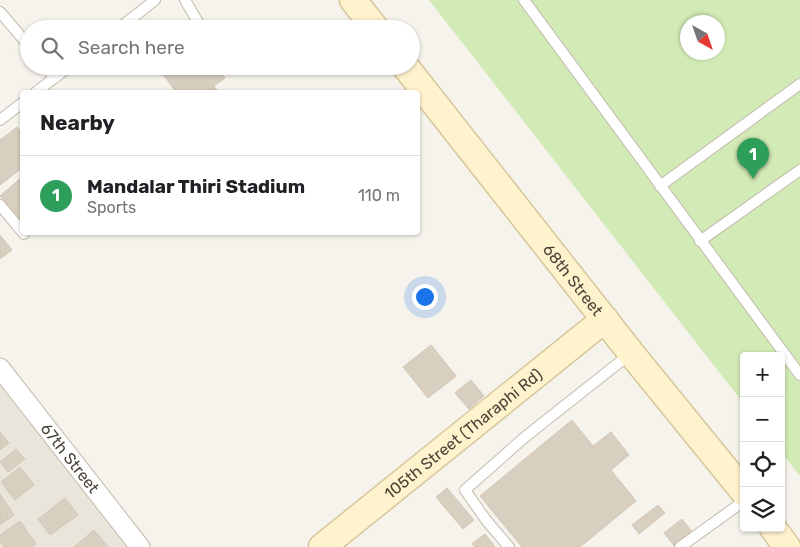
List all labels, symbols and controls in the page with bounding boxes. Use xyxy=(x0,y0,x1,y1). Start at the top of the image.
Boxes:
north arrow xyxy=(680,15,725,60)
search box xyxy=(20,20,420,75)
icon: search xyxy=(38,34,66,62)
text: Search here xyxy=(78,36,185,59)
text: Nearby xyxy=(40,110,115,135)
pin: 1 xyxy=(737,138,769,179)
text: Mandalar Thiri Stadium xyxy=(87,175,305,198)
text: 1 xyxy=(52,186,60,205)
text: 110 m xyxy=(358,186,400,205)
text: Sports xyxy=(87,198,136,217)
street label: 68th Street xyxy=(539,240,607,320)
your location xyxy=(412,284,438,310)
map controls xyxy=(740,352,785,532)
button: + xyxy=(740,352,785,397)
street label: 105th Street (Tharaphi Rd) xyxy=(381,365,546,503)
button: − xyxy=(740,397,785,442)
street label: 67th Street xyxy=(37,419,103,497)
button: locate xyxy=(740,442,785,487)
button: layers xyxy=(740,487,785,532)

